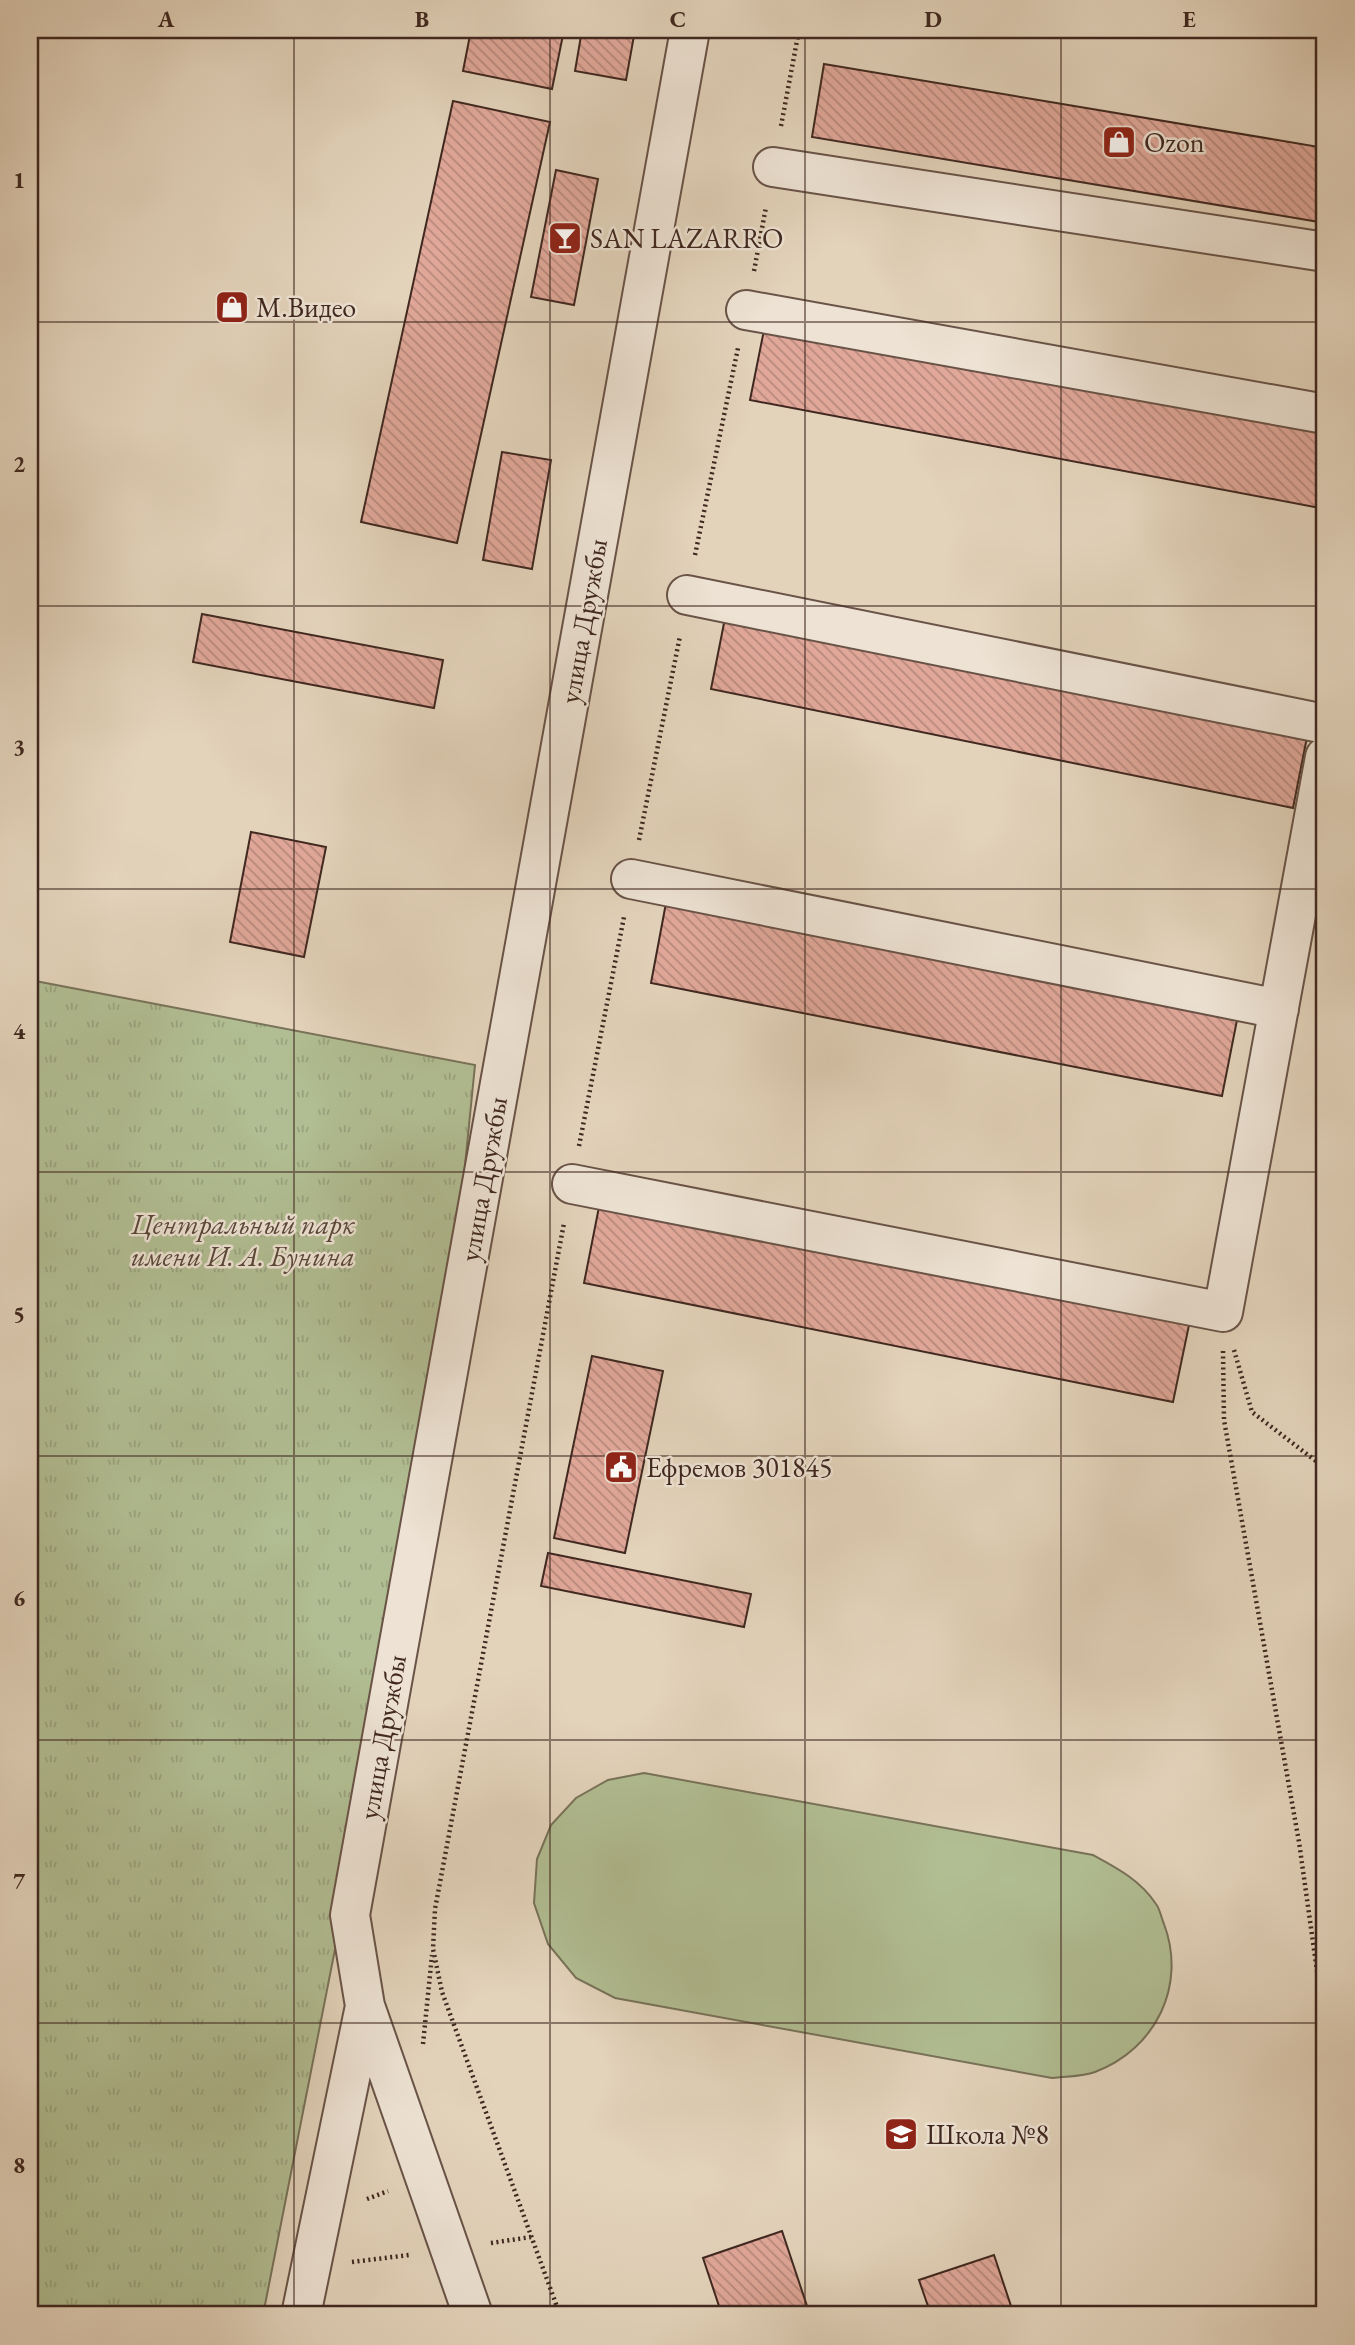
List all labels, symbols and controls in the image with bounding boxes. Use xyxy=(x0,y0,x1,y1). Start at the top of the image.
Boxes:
text: A xyxy=(157,4,175,34)
text: B xyxy=(415,4,429,34)
text: C xyxy=(670,4,686,34)
text: D xyxy=(924,4,942,34)
text: E xyxy=(1182,4,1196,34)
shop icon: Ozon xyxy=(1100,123,1138,161)
place label: Ozon xyxy=(1144,124,1205,160)
text: 1 xyxy=(13,165,25,195)
bar icon: SAN LAZARRO xyxy=(546,219,584,257)
place label: SAN LAZARRO xyxy=(590,220,783,256)
shop icon: М.Видео xyxy=(213,288,251,326)
place label: М.Видео xyxy=(256,289,356,325)
text: 2 xyxy=(13,449,25,479)
street label: улица Дружбы xyxy=(551,536,615,706)
text: 3 xyxy=(13,732,25,762)
text: 4 xyxy=(13,1016,26,1046)
street label: улица Дружбы xyxy=(451,1094,515,1264)
park label: Центральный парк имени И. А. Бунина xyxy=(130,1206,356,1274)
text: 5 xyxy=(13,1299,25,1329)
public building icon: Ефремов 301845 xyxy=(602,1448,640,1486)
place label: Ефремов 301845 xyxy=(646,1449,832,1485)
text: 6 xyxy=(13,1583,25,1613)
street label: улица Дружбы xyxy=(350,1652,414,1822)
text: 7 xyxy=(13,1866,26,1896)
school or university icon: Школа №8 xyxy=(882,2115,920,2153)
place label: Школа №8 xyxy=(926,2116,1049,2152)
text: 8 xyxy=(13,2150,25,2180)

